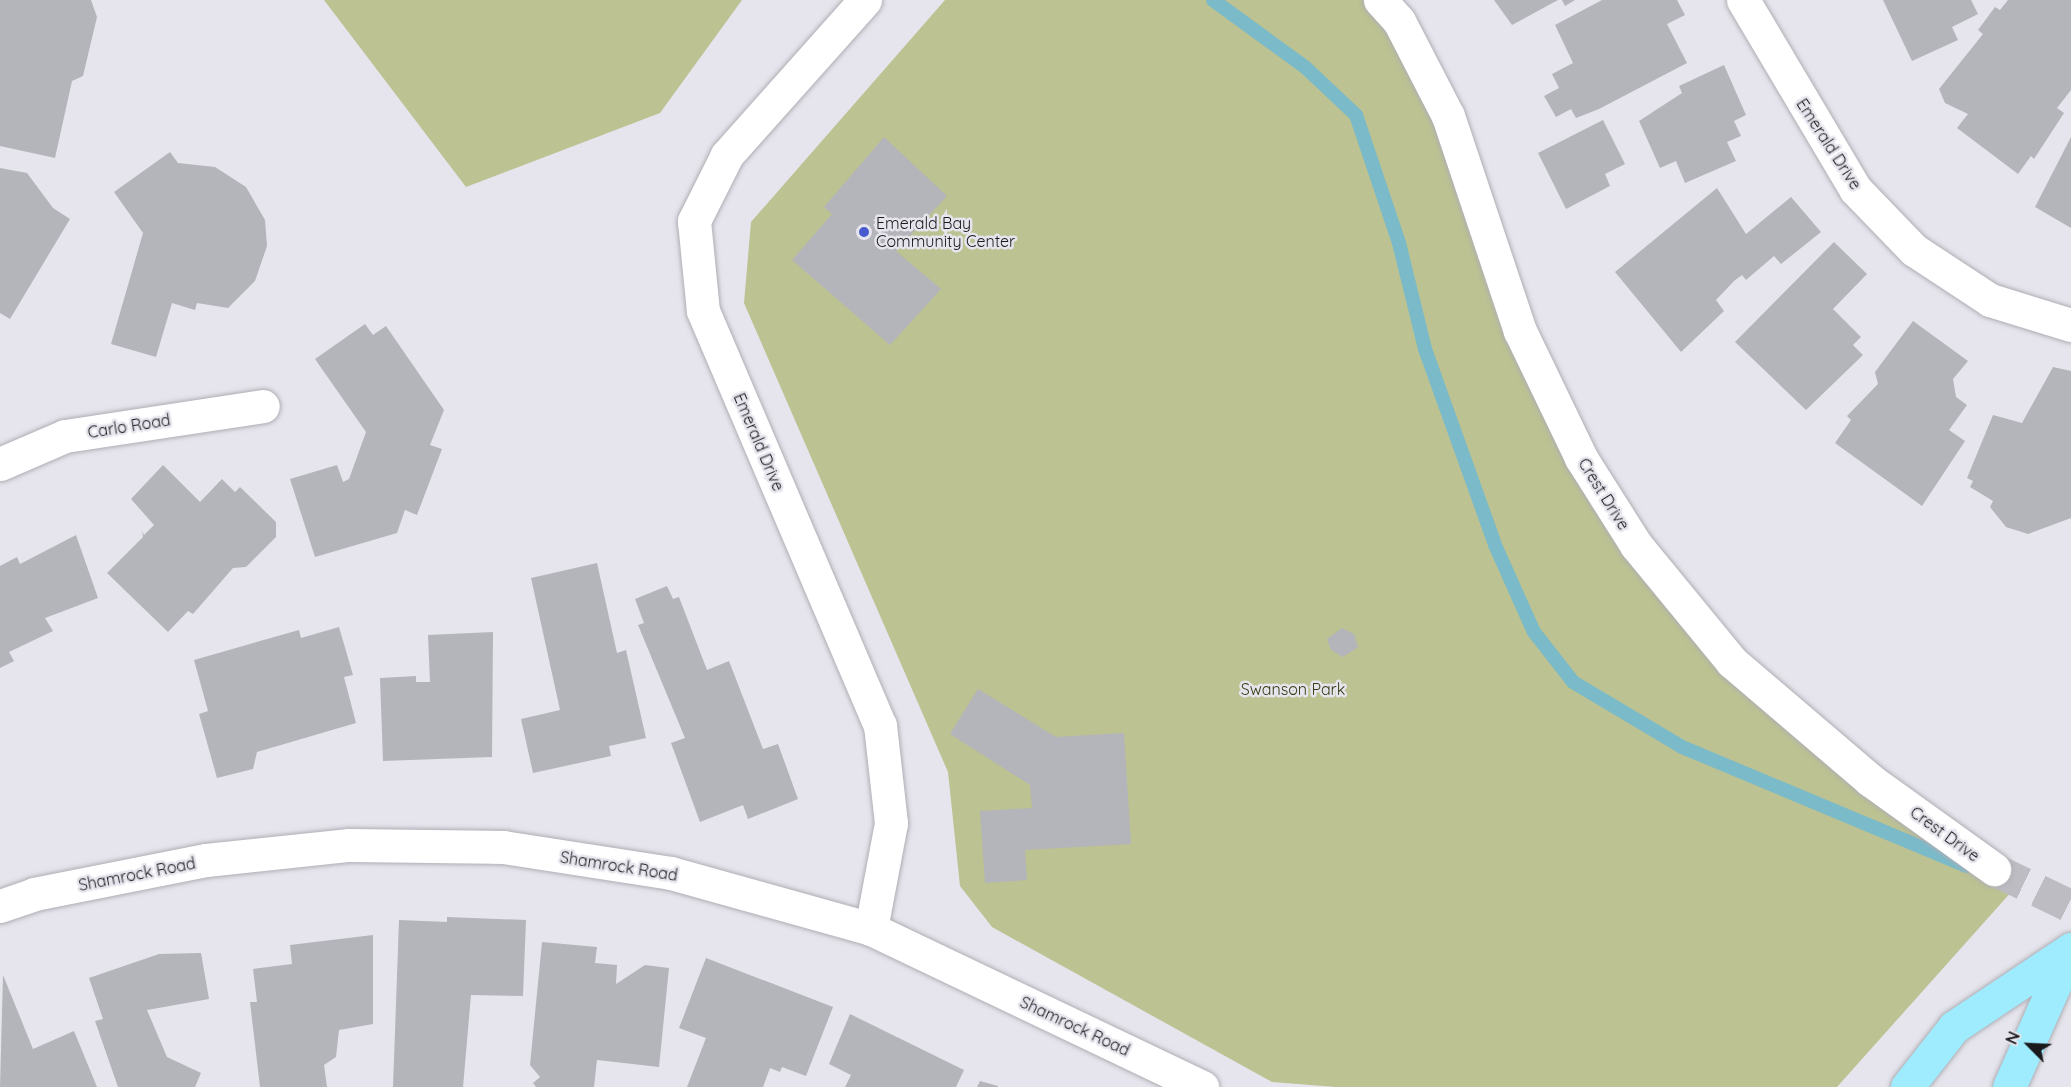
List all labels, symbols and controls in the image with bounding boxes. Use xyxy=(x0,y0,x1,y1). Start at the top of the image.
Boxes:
street label: Emerald Drive xyxy=(1792,95,1866,193)
place label: Emerald Bay Community Center xyxy=(876,213,1015,251)
marker: Emerald Bay Community Center xyxy=(857,225,871,239)
street label: Emerald Drive xyxy=(730,390,788,494)
street label: Carlo Road xyxy=(86,410,172,442)
street label: Crest Drive xyxy=(1574,455,1634,533)
park label: Swanson Park xyxy=(1241,679,1345,699)
street label: Crest Drive xyxy=(1907,802,1983,866)
street label: Shamrock Road xyxy=(559,847,679,885)
street label: Shamrock Road xyxy=(77,853,197,895)
street label: Shamrock Road xyxy=(1017,992,1133,1060)
north arrow xyxy=(1999,1015,2059,1075)
text: N xyxy=(2001,1028,2024,1047)

